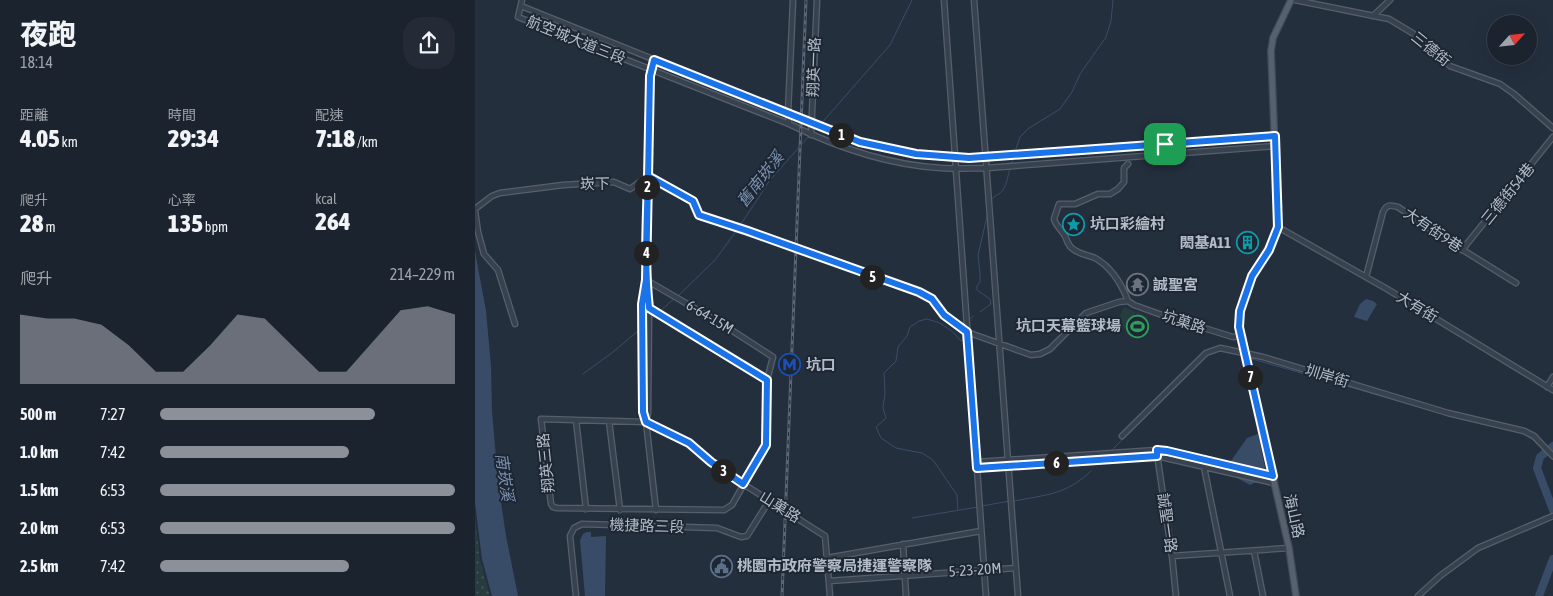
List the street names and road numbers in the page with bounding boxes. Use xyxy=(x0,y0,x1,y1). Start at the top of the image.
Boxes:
street label: 航空城大道三段 xyxy=(524,12,628,67)
street label: 三德街 xyxy=(1408,28,1454,69)
street label: 翔英一路 xyxy=(804,37,823,97)
street label: 三德街54巷 xyxy=(1478,160,1538,228)
street label: 崁下 xyxy=(580,175,610,192)
street label: 大有街9巷 xyxy=(1401,204,1466,255)
street label: 大有街 xyxy=(1394,288,1441,325)
street label: 6-64-15M xyxy=(684,296,737,337)
street label: 坑菓路 xyxy=(1160,306,1208,337)
street label: 圳岸街 xyxy=(1303,361,1351,390)
street label: 翔英三路 xyxy=(534,432,557,494)
street label: 山菓路 xyxy=(757,487,804,526)
street label: 誠聖一路 xyxy=(1155,492,1180,554)
street label: 海山路 xyxy=(1281,492,1308,540)
street label: 機捷路三段 xyxy=(609,516,685,535)
street label: 5-23-20M xyxy=(948,559,1002,580)

